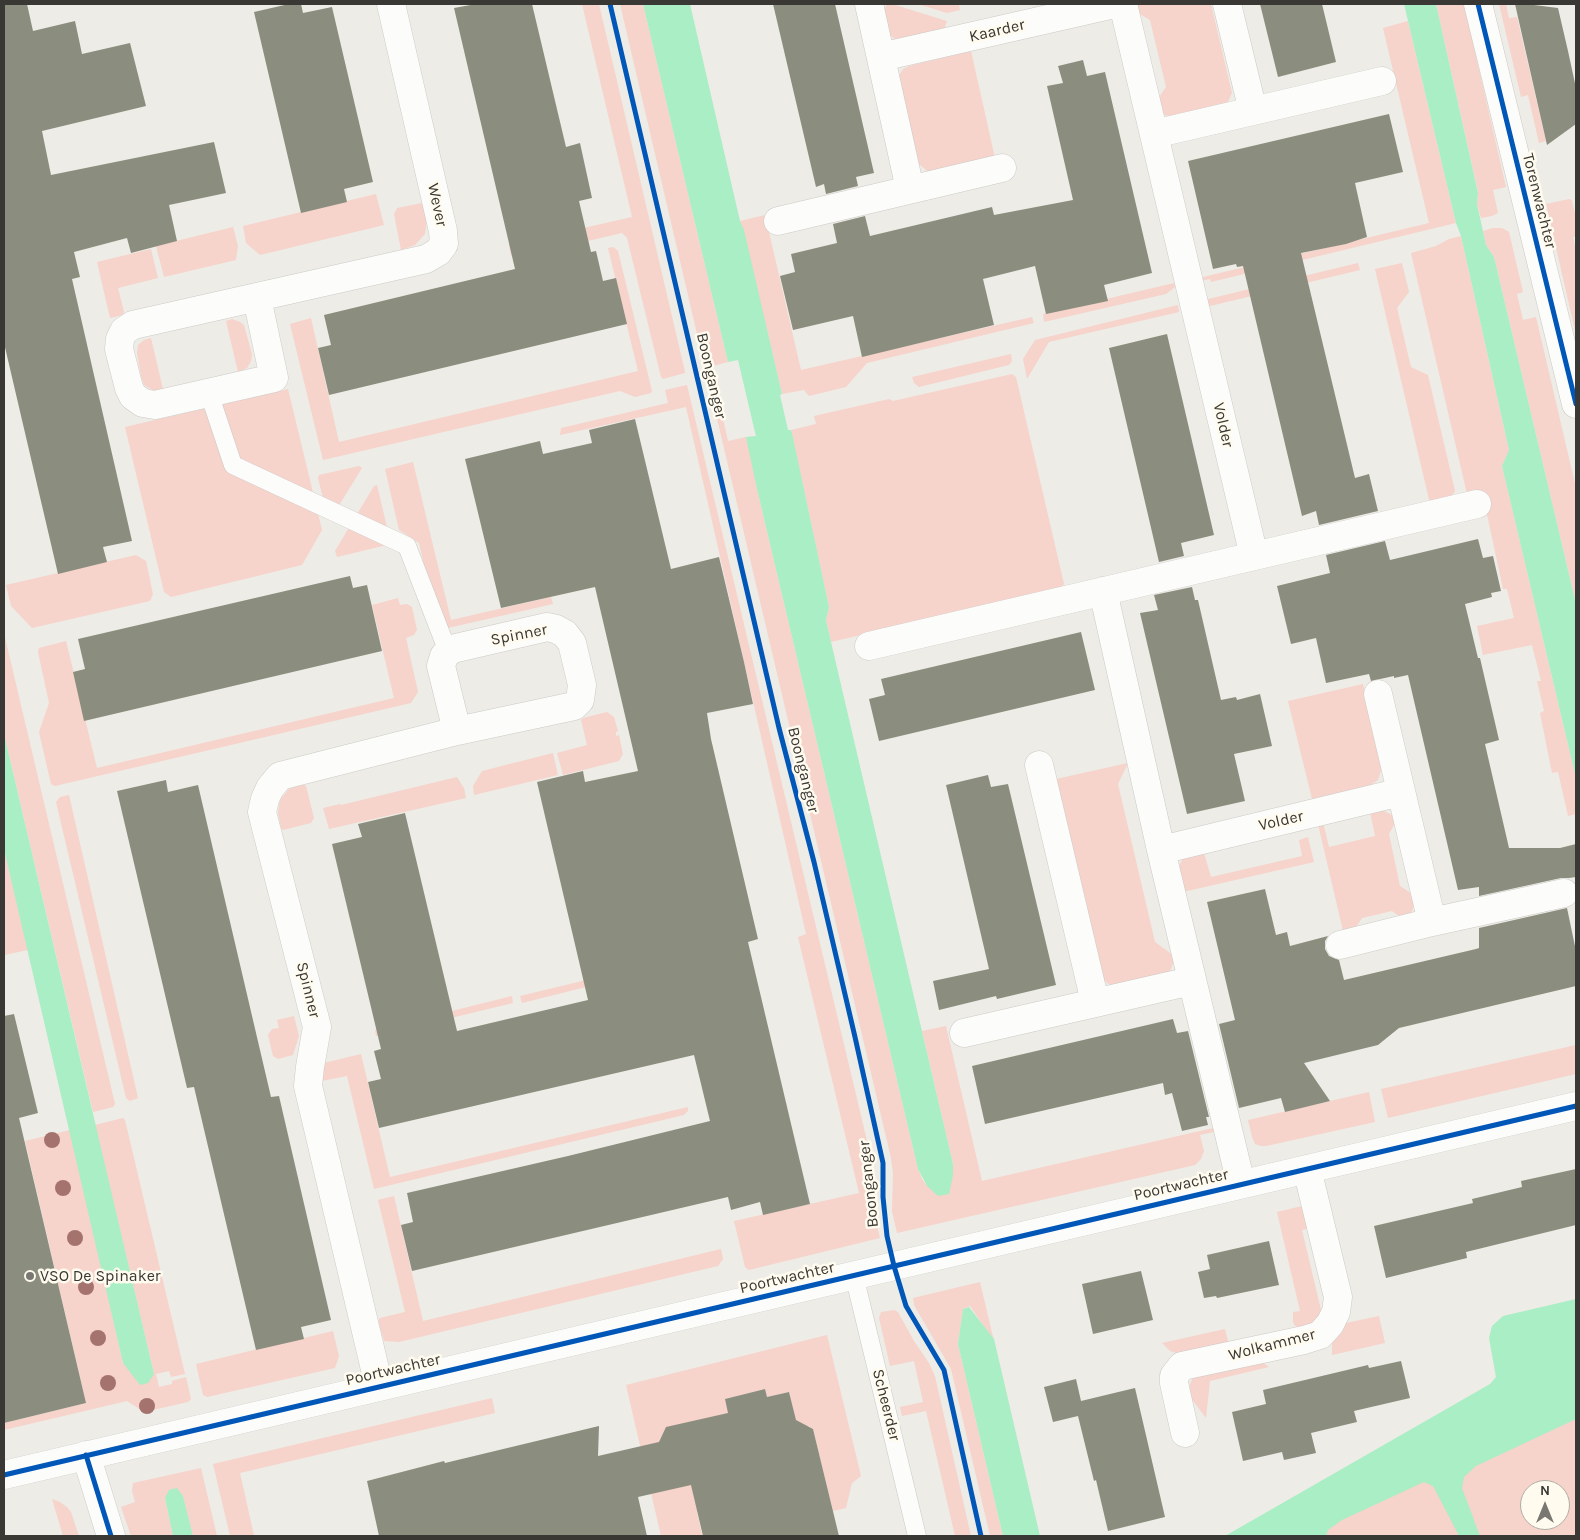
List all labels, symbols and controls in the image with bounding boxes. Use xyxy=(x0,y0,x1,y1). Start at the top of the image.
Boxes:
street label: Kaarder xyxy=(967,15,1027,47)
street label: Torenwachter xyxy=(1518,151,1560,251)
street label: Wever xyxy=(423,181,451,229)
street label: Boonganger xyxy=(692,331,730,421)
street label: Volder xyxy=(1209,401,1237,449)
street label: Spinner xyxy=(489,620,549,650)
street label: Boonganger xyxy=(783,725,823,815)
street label: Volder xyxy=(1257,807,1305,835)
street label: Spinner xyxy=(292,960,324,1020)
street label: Boonganger xyxy=(855,1139,883,1229)
street label: Poortwachter xyxy=(1132,1165,1230,1205)
street label: Poortwachter xyxy=(738,1258,836,1298)
place label: VSO De Spinaker xyxy=(40,1266,161,1286)
marker: VSO De Spinaker xyxy=(24,1270,36,1282)
street label: Wolkammer xyxy=(1227,1325,1317,1365)
street label: Poortwachter xyxy=(344,1350,442,1390)
street label: Scheerder xyxy=(868,1367,904,1443)
north arrow xyxy=(1520,1480,1570,1530)
text: N xyxy=(1540,1482,1550,1499)

